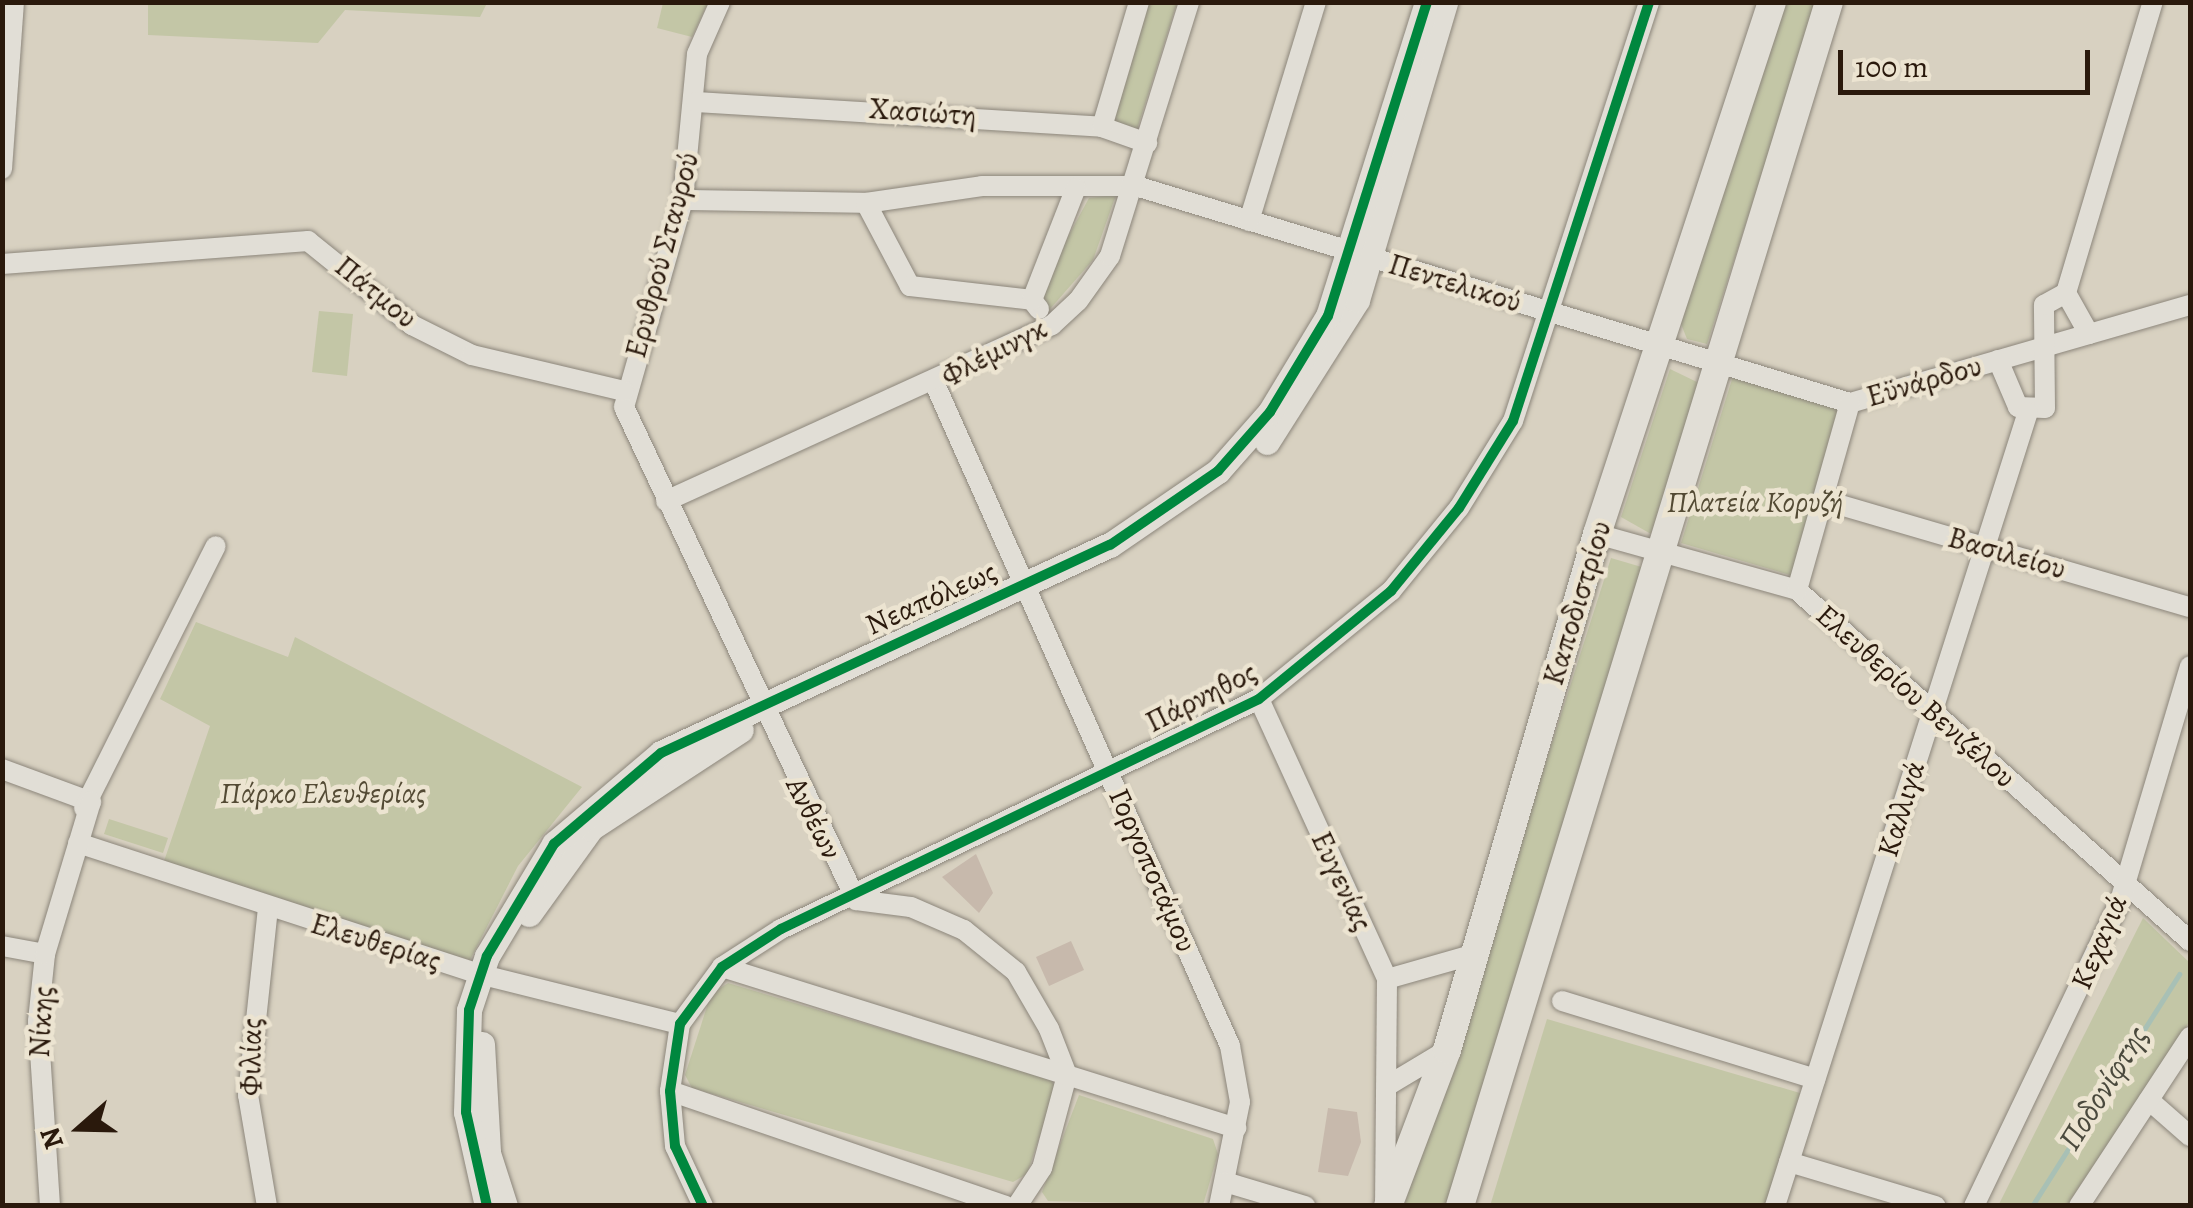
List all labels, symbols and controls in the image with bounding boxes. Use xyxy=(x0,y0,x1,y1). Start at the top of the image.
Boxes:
scale bar xyxy=(1843,30,2096,92)
text: 100 m xyxy=(1855,47,1928,87)
street label: Χασιώτη xyxy=(868,90,978,134)
street label: Ερυθρού Σταυρού xyxy=(617,148,707,362)
street label: Πεντελικού xyxy=(1384,246,1526,320)
street label: Πάτμου xyxy=(328,248,424,336)
street label: Φλέμινγκ xyxy=(935,310,1053,394)
street label: Εϋνάρδου xyxy=(1862,347,1986,415)
park label: Πλατεία Κορυζή xyxy=(1667,484,1843,520)
street label: Καποδιστρίου xyxy=(1535,517,1619,689)
street label: Βασιλείου xyxy=(1944,519,2070,587)
street label: Νεαπόλεως xyxy=(860,553,1002,643)
street label: Ελευθερίου Βενιζέλου xyxy=(1809,597,2023,795)
street label: Πάρνηθος xyxy=(1140,654,1262,740)
street label: Καλλιγά xyxy=(1869,757,1933,861)
street label: Ανθέων xyxy=(778,771,850,865)
park label: Πάρκο Ελευθερίας xyxy=(220,775,426,811)
street label: Γοργοποτάμου xyxy=(1101,783,1205,957)
street label: Ευγενίας xyxy=(1303,826,1381,936)
street label: Κεχαγιά xyxy=(2063,889,2135,995)
street label: Ελευθερίας xyxy=(306,905,446,979)
street label: Νίκης xyxy=(21,985,61,1059)
street label: Φιλίας xyxy=(232,1018,270,1096)
water label: Ποδονίφτης xyxy=(2050,1019,2156,1157)
north arrow xyxy=(30,1078,130,1178)
text: N xyxy=(30,1122,73,1154)

